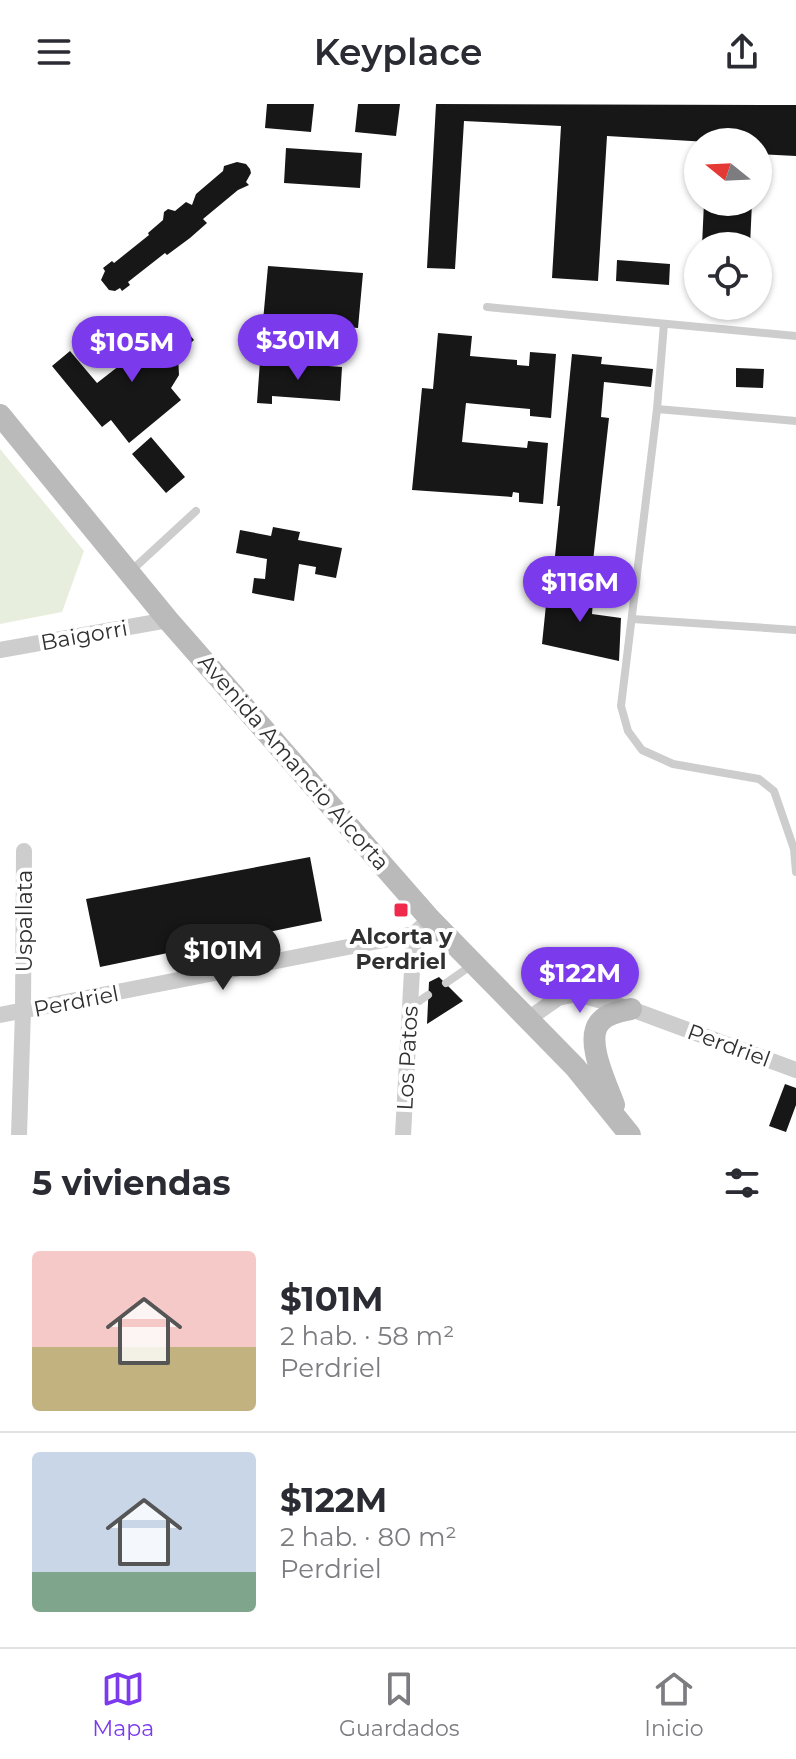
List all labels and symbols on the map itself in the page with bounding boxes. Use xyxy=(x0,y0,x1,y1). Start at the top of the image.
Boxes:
north arrow xyxy=(684,128,772,216)
pin: $301M xyxy=(242,314,354,382)
pin: $105M xyxy=(76,316,188,384)
pin: $116M xyxy=(524,556,636,624)
street label: Baigorri xyxy=(39,615,130,656)
street label: Avenida Amancio Alcorta xyxy=(192,649,395,876)
street label: Uspallata xyxy=(11,870,38,972)
marker: Alcorta y Perdriel xyxy=(392,901,410,919)
place label: Alcorta y Perdriel xyxy=(349,923,453,975)
pin: $101M xyxy=(167,924,279,992)
pin: $122M xyxy=(524,947,636,1015)
street label: Perdriel xyxy=(31,980,121,1023)
street label: Los Patos xyxy=(391,1005,424,1111)
street label: Perdriel xyxy=(684,1018,774,1073)

